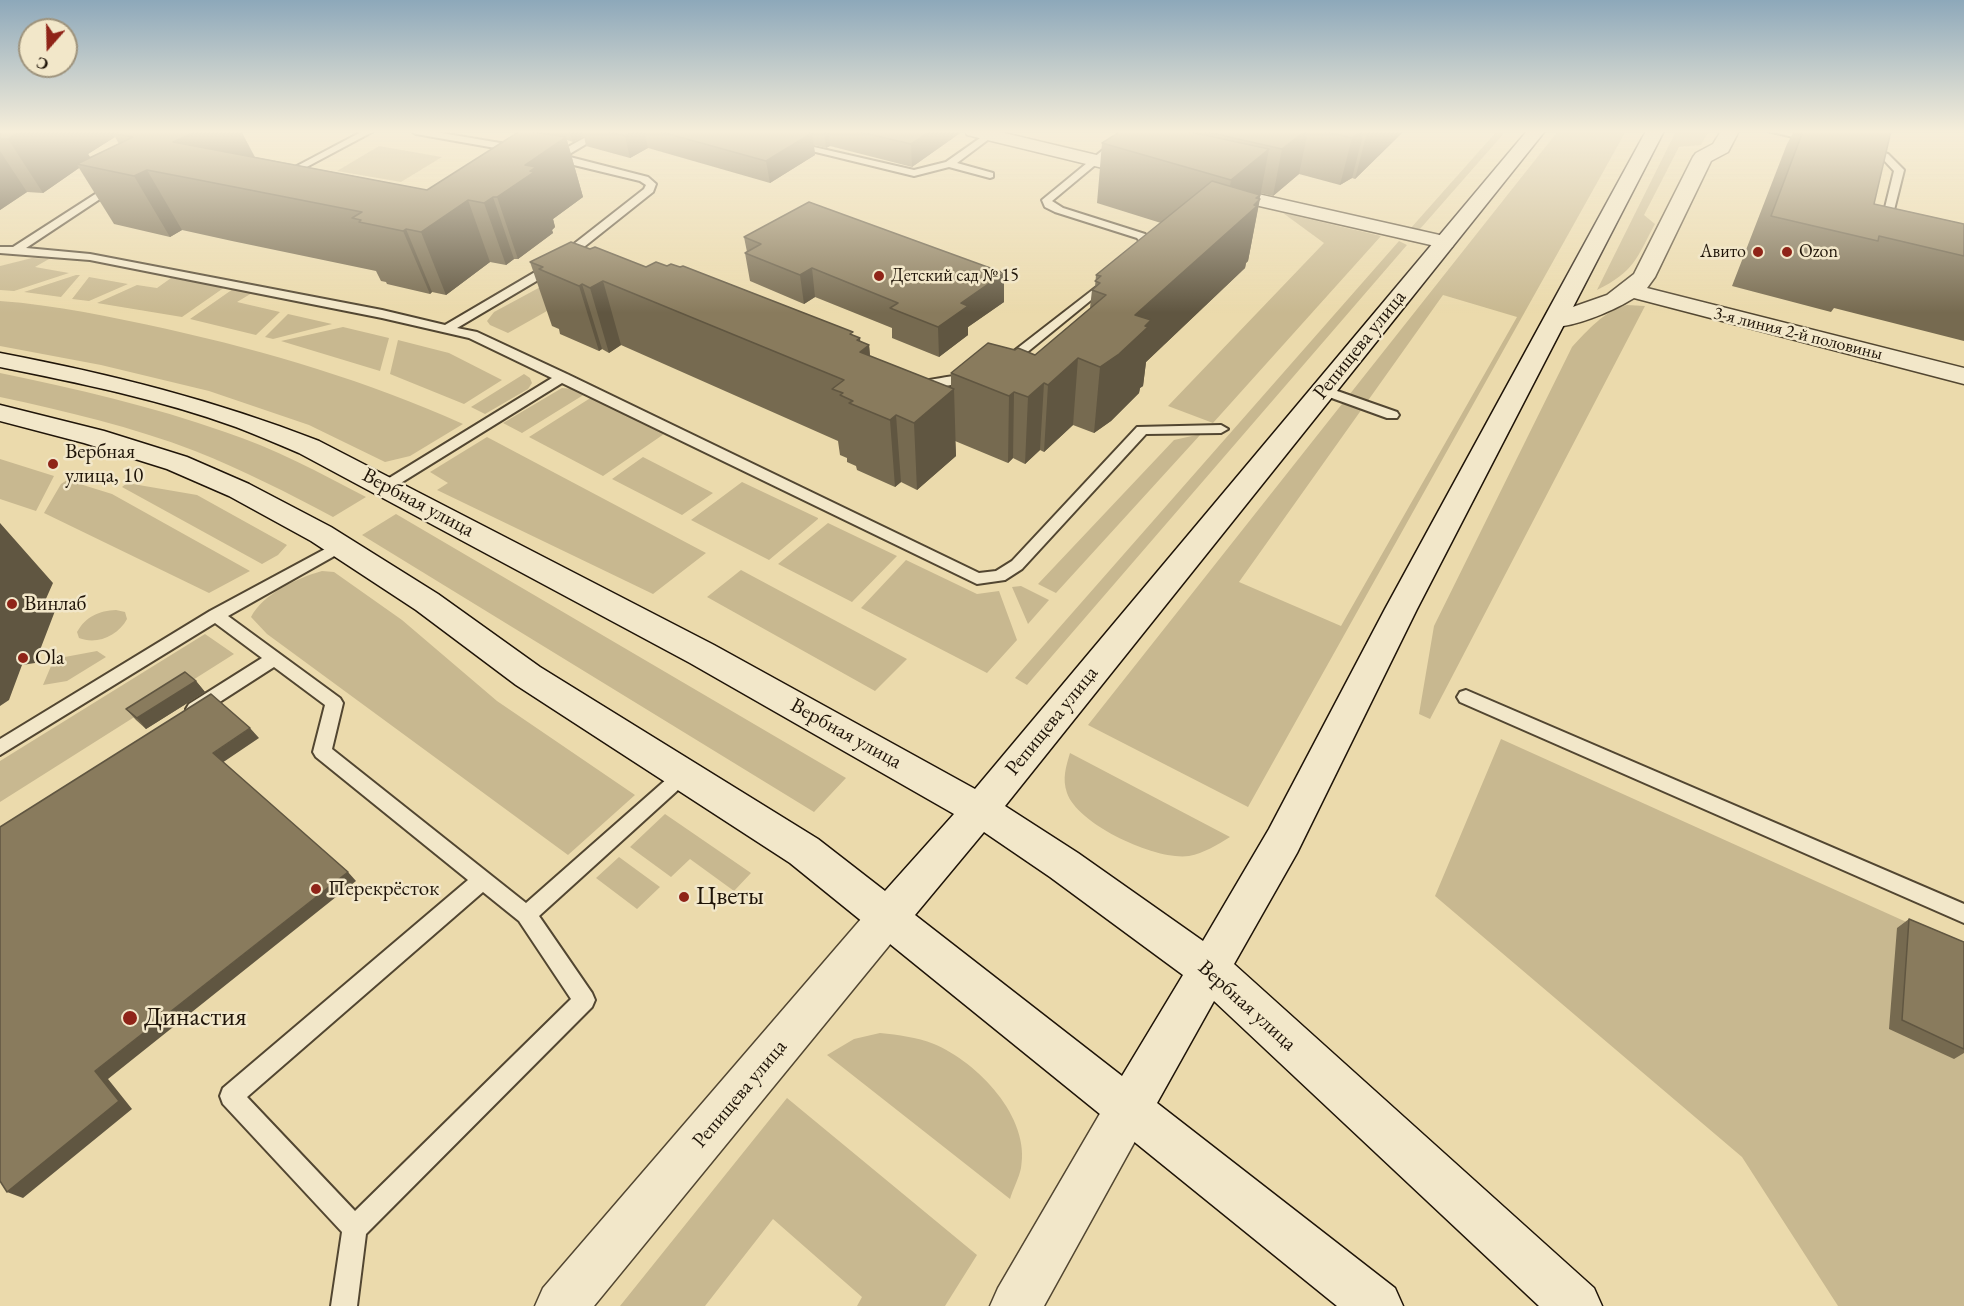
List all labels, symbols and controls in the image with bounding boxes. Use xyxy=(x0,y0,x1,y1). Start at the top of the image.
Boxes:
north arrow xyxy=(18,18,78,78)
text: С xyxy=(33,52,51,75)
place label: Авито xyxy=(1700,241,1746,263)
place label: Ozon xyxy=(1799,241,1838,263)
marker: Авито xyxy=(1751,245,1765,259)
marker: Ozon xyxy=(1780,245,1794,259)
place label: Детский сад № 15 xyxy=(891,265,1019,287)
marker: Детский сад № 15 xyxy=(872,269,886,283)
street label: Репищева улица xyxy=(1308,285,1412,405)
street label: 3-я линия 2-й половины xyxy=(1711,303,1885,365)
place label: Вербная улица, 10 xyxy=(65,439,143,489)
marker: Вербная улица, 10 xyxy=(46,457,60,471)
street label: Вербная улица xyxy=(358,463,478,543)
place label: Винлаб xyxy=(24,591,86,617)
marker: Винлаб xyxy=(5,597,19,611)
place label: Ola xyxy=(35,645,64,671)
marker: Ola xyxy=(16,651,30,665)
street label: Репищева улица xyxy=(1000,661,1104,781)
street label: Вербная улица xyxy=(786,693,906,775)
place label: Перекрёсток xyxy=(328,876,439,902)
place label: Цветы xyxy=(696,881,764,913)
marker: Перекрёсток xyxy=(309,882,323,896)
marker: Цветы xyxy=(677,890,691,904)
street label: Вербная улица xyxy=(1193,955,1301,1057)
place label: Династия xyxy=(144,1002,247,1034)
marker: Династия xyxy=(121,1009,139,1027)
street label: Репищева улица xyxy=(687,1035,793,1153)

